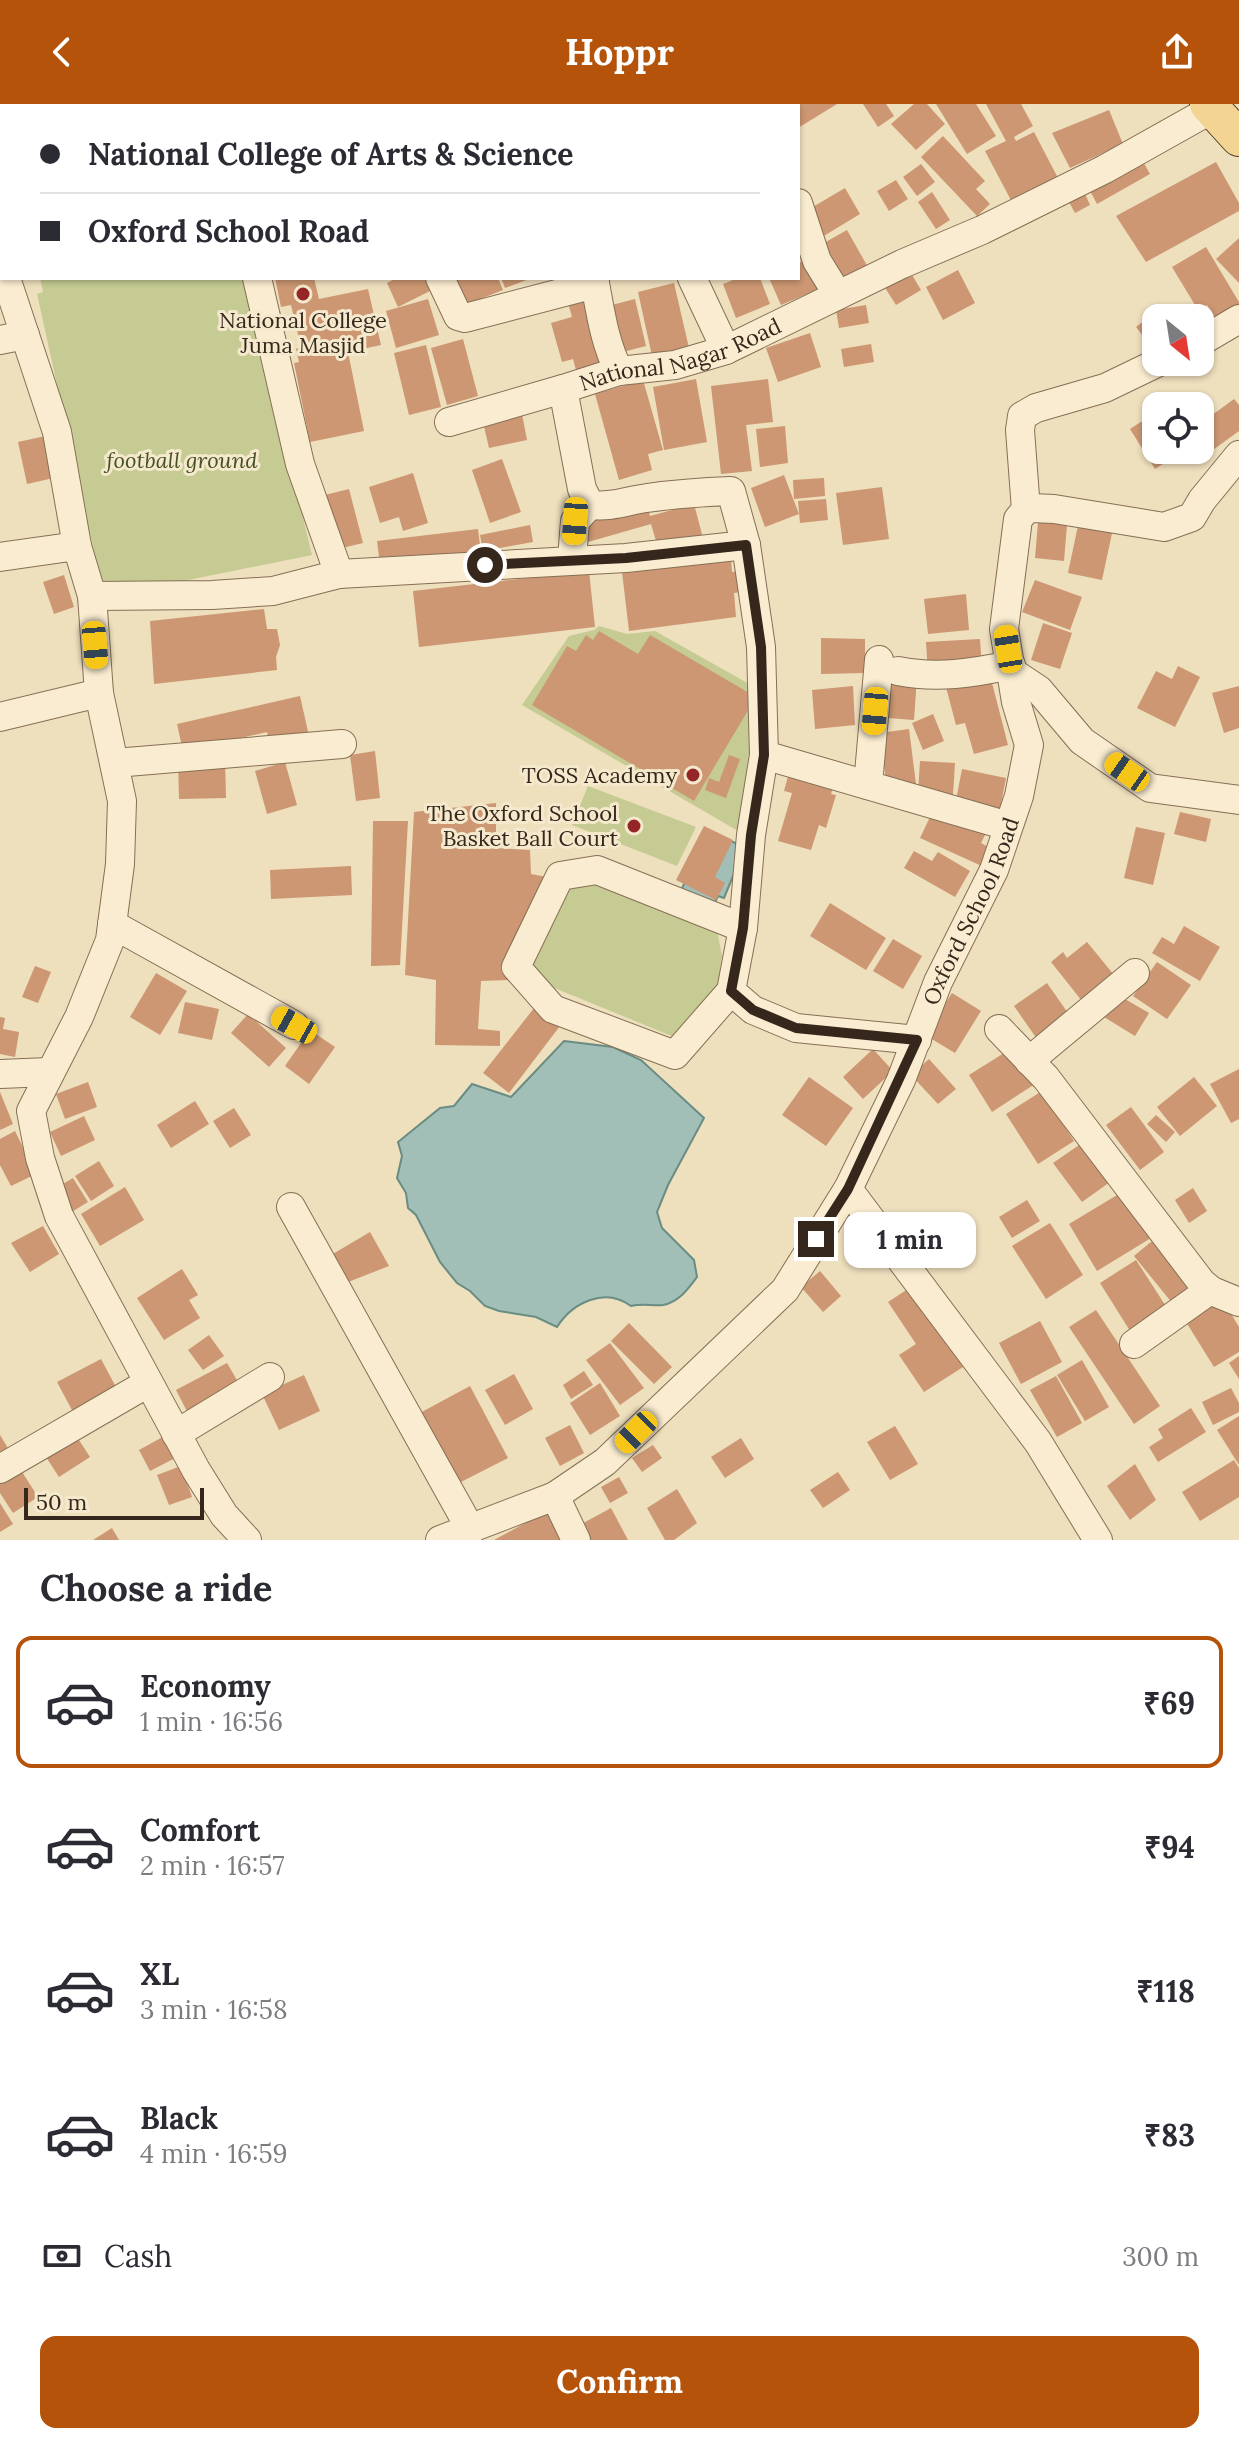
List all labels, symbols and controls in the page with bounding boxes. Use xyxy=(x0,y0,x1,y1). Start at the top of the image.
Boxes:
text: Hoppr xyxy=(565,29,674,75)
icon: back xyxy=(40,30,84,74)
icon: share xyxy=(1155,30,1199,74)
text: National College of Arts & Science xyxy=(88,135,573,173)
text: Oxford School Road xyxy=(88,212,369,250)
marker: National College Juma Masjid xyxy=(294,285,312,303)
north arrow xyxy=(1142,304,1214,376)
map controls xyxy=(1142,304,1214,464)
place label: National College Juma Masjid xyxy=(219,306,387,359)
street label: National Nagar Road xyxy=(576,311,786,397)
button: locate xyxy=(1142,392,1214,464)
park label: football ground xyxy=(104,446,258,474)
car xyxy=(561,496,589,546)
route start xyxy=(467,547,503,583)
car xyxy=(81,620,109,670)
car xyxy=(992,623,1024,675)
car xyxy=(861,686,889,736)
car xyxy=(1100,748,1154,796)
place label: TOSS Academy xyxy=(522,761,677,789)
marker: TOSS Academy xyxy=(684,766,702,784)
place label: The Oxford School Basket Ball Court xyxy=(426,799,618,852)
street label: Oxford School Road xyxy=(917,813,1025,1009)
marker: The Oxford School Basket Ball Court xyxy=(625,817,643,835)
car xyxy=(267,1003,321,1047)
callout: 1 min xyxy=(844,1211,976,1267)
route end xyxy=(798,1221,834,1257)
text: 1 min xyxy=(877,1223,943,1256)
car xyxy=(611,1407,661,1457)
scale bar xyxy=(24,1484,204,1520)
text: 50 m xyxy=(36,1488,87,1516)
text: Choose a ride xyxy=(40,1565,272,1611)
icon: car xyxy=(44,1666,116,1738)
text: Economy xyxy=(140,1667,271,1705)
text: ₹69 xyxy=(1143,1684,1195,1722)
text: 1 min · 16:56 xyxy=(140,1705,283,1738)
icon: car xyxy=(44,1810,116,1882)
text: Comfort xyxy=(140,1811,260,1849)
text: ₹94 xyxy=(1144,1828,1195,1866)
text: 2 min · 16:57 xyxy=(140,1849,284,1882)
icon: car xyxy=(44,1954,116,2026)
text: XL xyxy=(140,1955,179,1993)
text: ₹118 xyxy=(1136,1972,1195,2010)
text: 3 min · 16:58 xyxy=(140,1993,288,2026)
icon: car xyxy=(44,2098,116,2170)
text: Black xyxy=(140,2099,218,2137)
text: ₹83 xyxy=(1144,2116,1195,2154)
text: 4 min · 16:59 xyxy=(140,2137,288,2170)
icon: cash xyxy=(40,2234,84,2278)
text: Cash xyxy=(104,2237,172,2275)
text: 300 m xyxy=(1122,2240,1199,2273)
button: Confirm xyxy=(40,2336,1199,2428)

